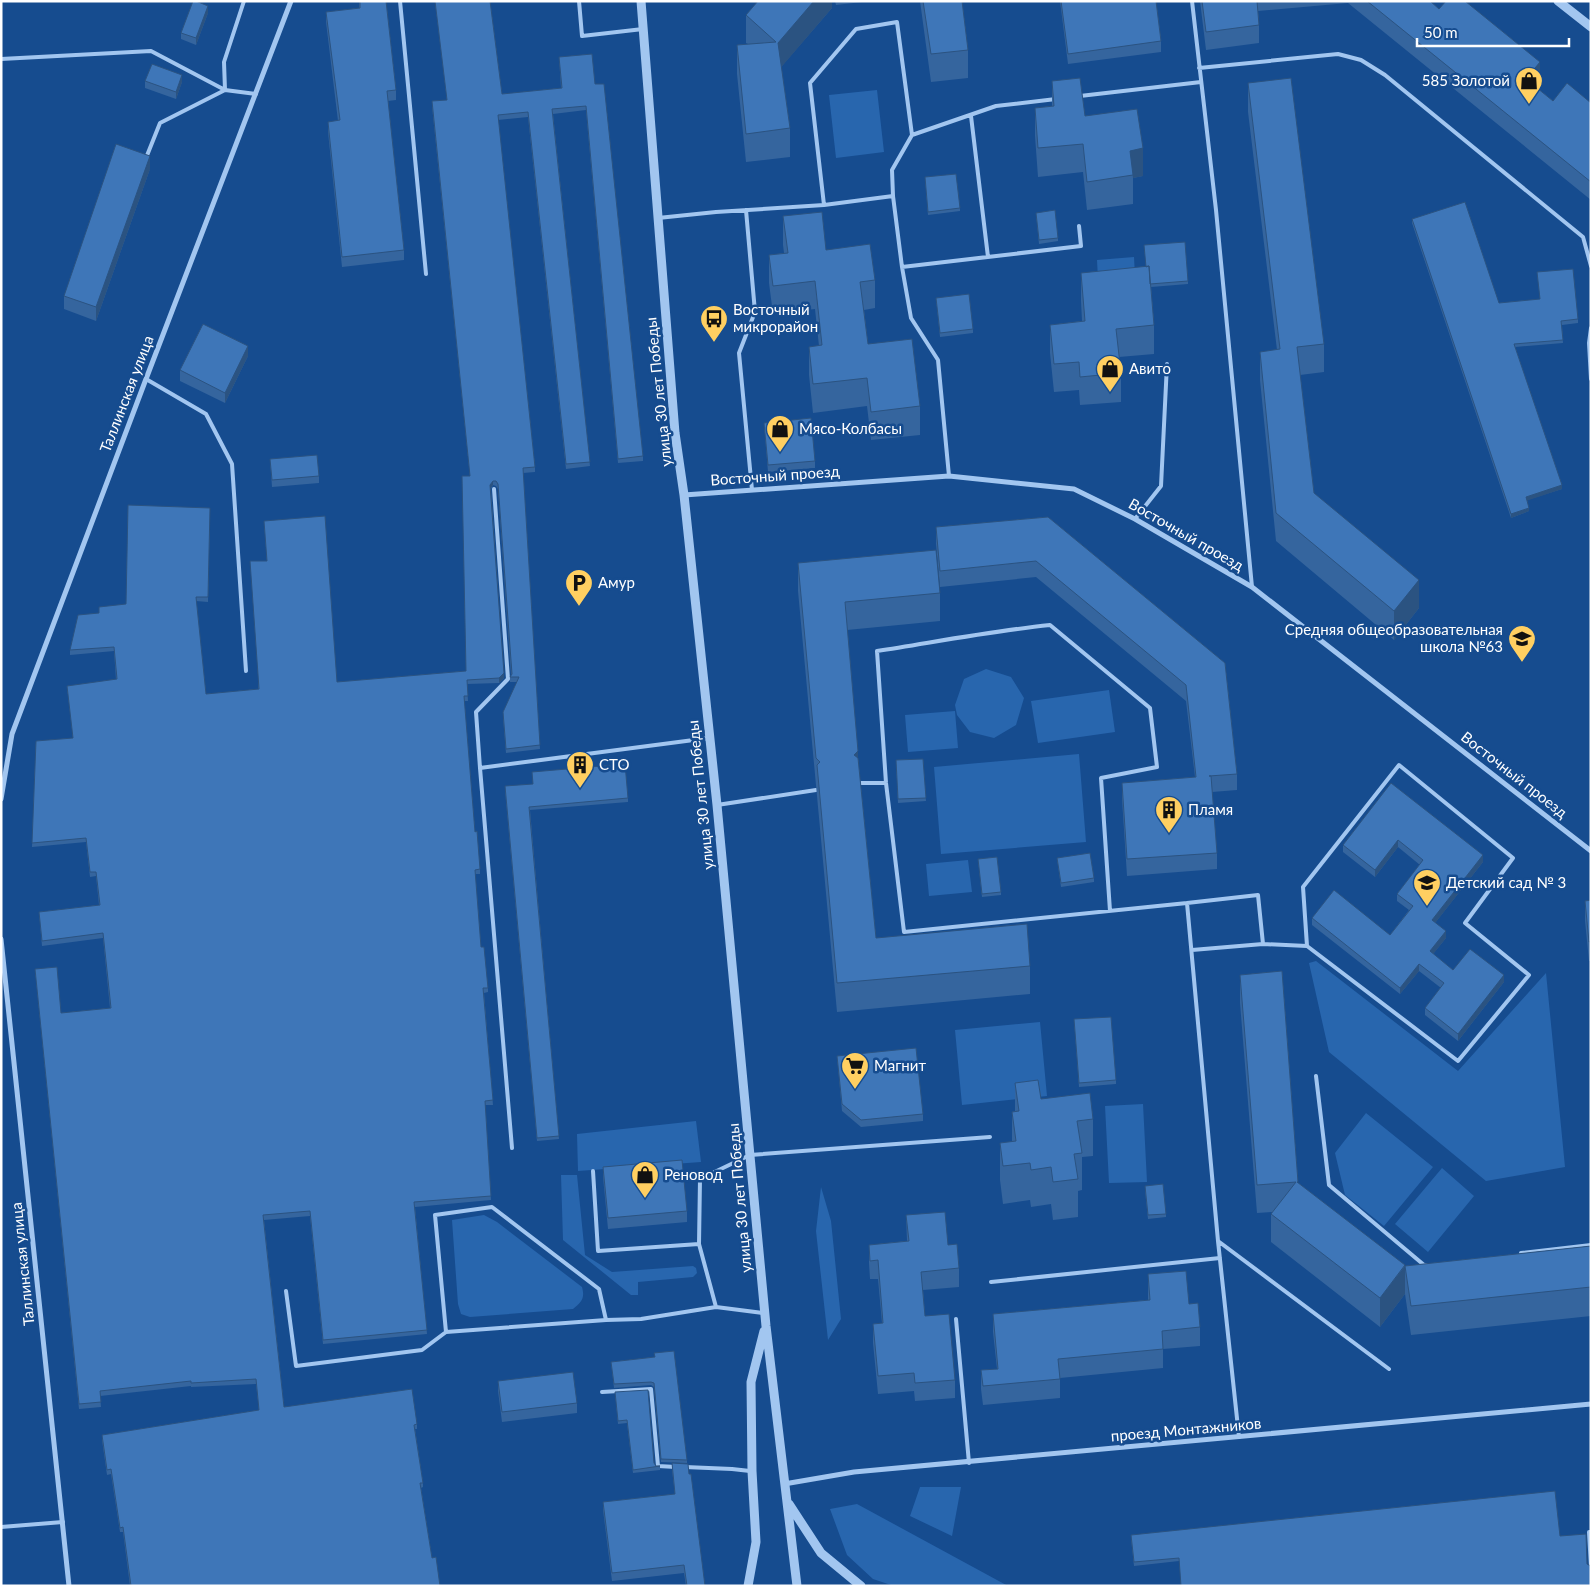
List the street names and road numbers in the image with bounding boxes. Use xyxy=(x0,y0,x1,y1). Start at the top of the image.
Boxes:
street label: улица 30 лет Победы xyxy=(641,317,675,468)
street label: Таллинская улица xyxy=(95,333,157,455)
street label: Восточный проезд xyxy=(710,461,840,489)
street label: Восточный проезд xyxy=(1126,494,1247,574)
street label: улица 30 лет Победы xyxy=(683,720,717,871)
street label: Восточный проезд xyxy=(1458,727,1571,821)
street label: улица 30 лет Победы xyxy=(723,1123,755,1274)
street label: Таллинская улица xyxy=(7,1202,37,1327)
street label: проезд Монтажников xyxy=(1110,1413,1262,1445)

